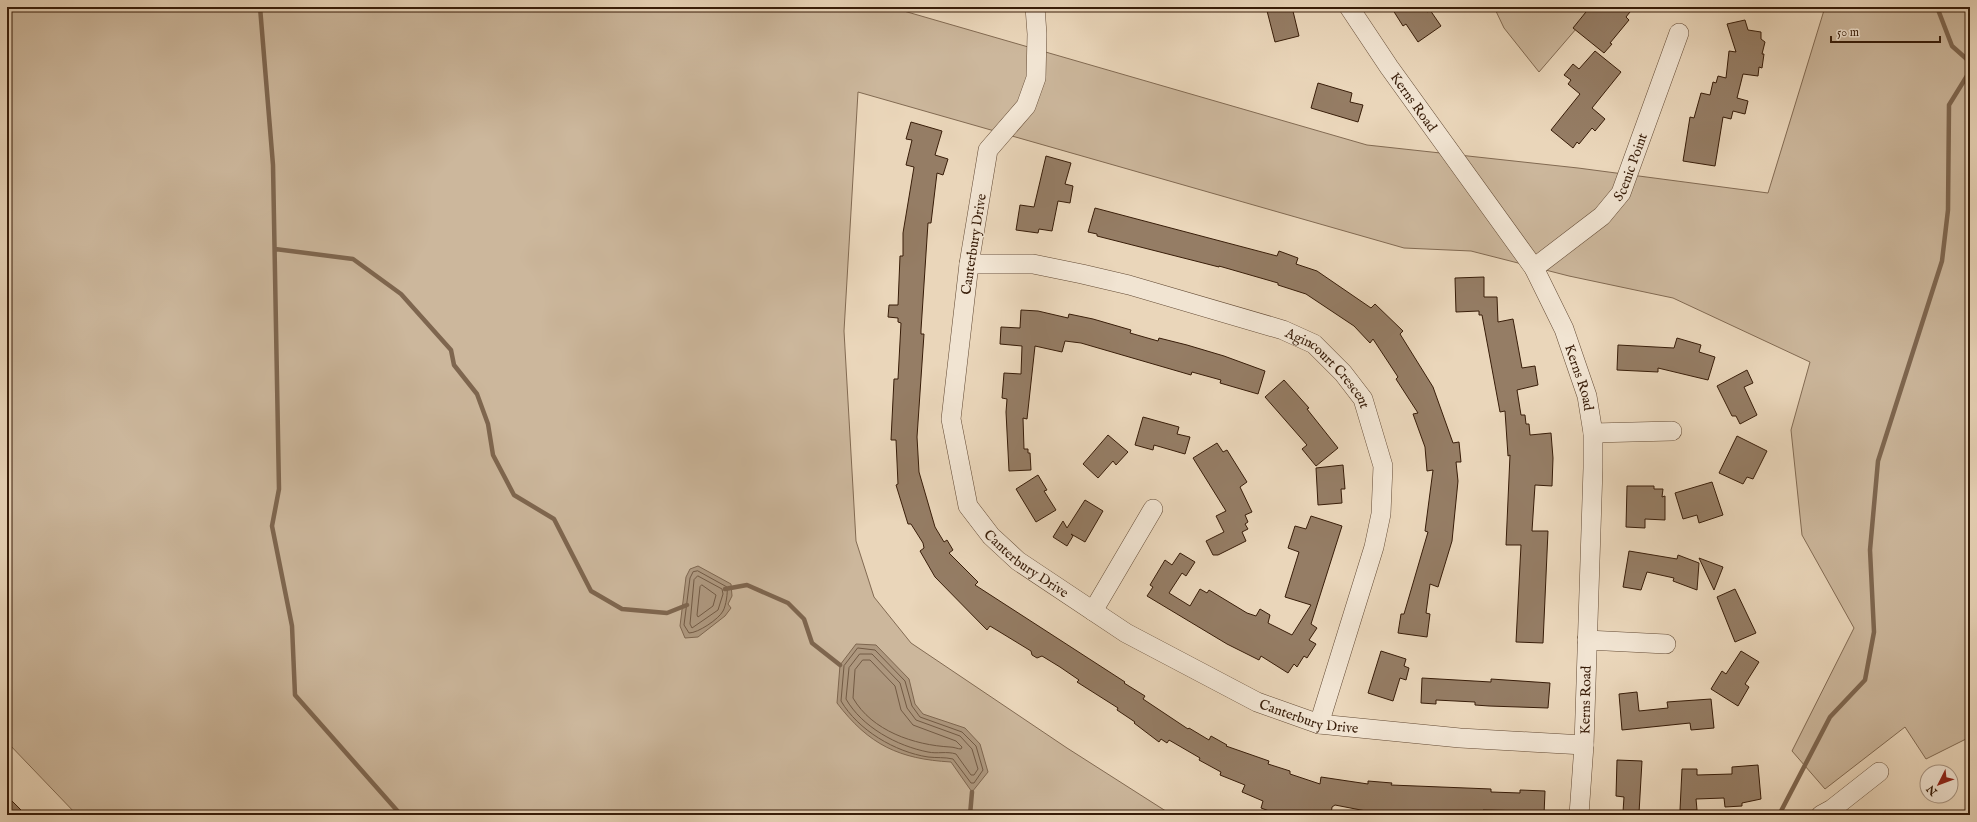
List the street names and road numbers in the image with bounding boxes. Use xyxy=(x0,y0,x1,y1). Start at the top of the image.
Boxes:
street label: Kerns Road xyxy=(1386,69,1441,136)
street label: Scenic Point xyxy=(1610,131,1652,206)
street label: Canterbury Drive xyxy=(957,192,991,296)
street label: Agincourt Crescent xyxy=(1281,324,1373,411)
street label: Kerns Road xyxy=(1560,342,1597,413)
street label: Canterbury Drive xyxy=(979,526,1072,603)
street label: Kerns Road xyxy=(1576,665,1596,735)
street label: Canterbury Drive xyxy=(1257,696,1360,738)

